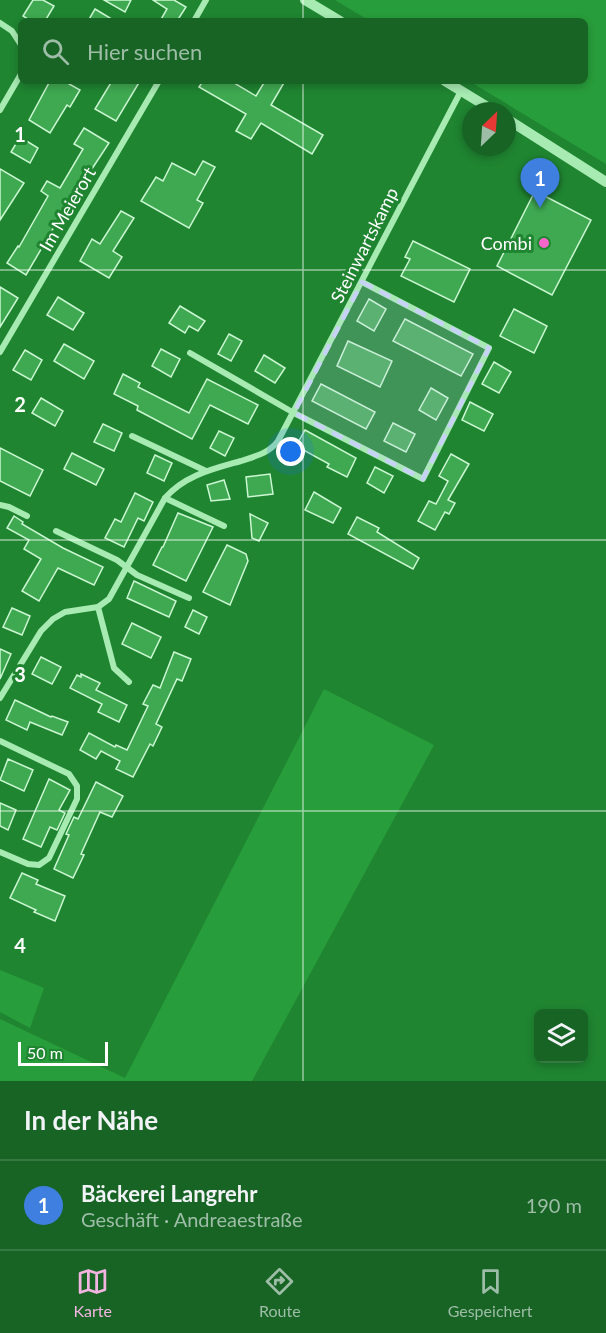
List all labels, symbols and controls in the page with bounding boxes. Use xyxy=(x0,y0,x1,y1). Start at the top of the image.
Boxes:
search box xyxy=(18,18,588,84)
icon: search xyxy=(39,35,72,68)
text: Hier suchen xyxy=(87,38,202,65)
north arrow xyxy=(462,102,516,156)
text: 1 xyxy=(14,122,26,146)
pin: 1 xyxy=(520,158,560,208)
street label: Im Meierort xyxy=(34,163,100,255)
street label: Steinwartskamp xyxy=(326,184,402,306)
place label: Combi xyxy=(481,232,532,254)
marker: Combi xyxy=(537,236,551,250)
text: 2 xyxy=(14,392,26,416)
your location xyxy=(276,437,305,466)
text: 3 xyxy=(14,662,26,686)
text: 4 xyxy=(14,933,26,957)
map controls xyxy=(534,1009,588,1063)
button: layers xyxy=(534,1009,588,1063)
scale bar xyxy=(18,1039,108,1066)
text: 50 m xyxy=(27,1043,63,1062)
text: In der Nähe xyxy=(24,1104,158,1136)
text: Bäckerei Langrehr xyxy=(81,1180,257,1207)
text: 1 xyxy=(38,1193,49,1217)
text: 190 m xyxy=(526,1193,582,1217)
text: Geschäft · Andreaestraße xyxy=(81,1207,303,1231)
tab: Karte xyxy=(74,1265,112,1320)
tab: Route xyxy=(259,1265,301,1320)
tab: Gespeichert xyxy=(448,1265,532,1320)

